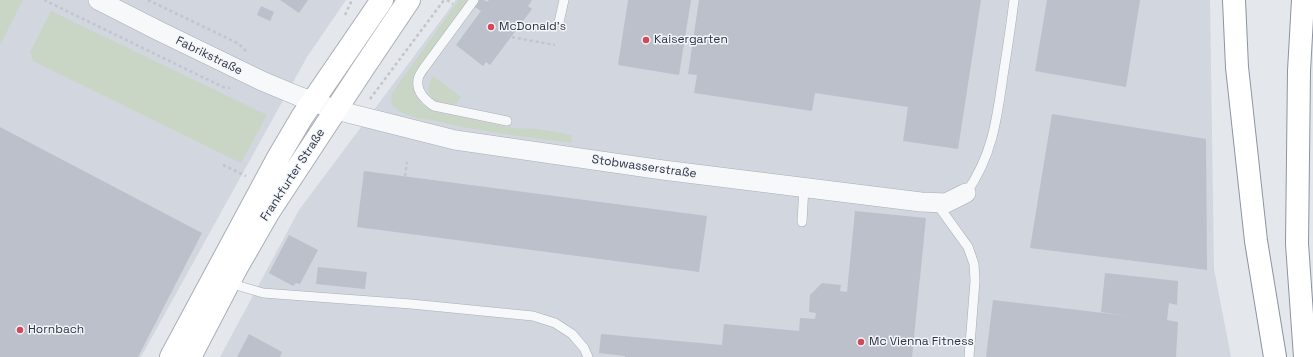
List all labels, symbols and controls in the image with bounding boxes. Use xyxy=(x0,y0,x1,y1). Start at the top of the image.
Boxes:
place label: McDonald's xyxy=(499,20,566,34)
marker: McDonald's xyxy=(486,22,496,32)
place label: Kaisergarten xyxy=(654,33,728,47)
street label: Fabrikstraße xyxy=(173,34,245,78)
marker: Kaisergarten xyxy=(641,35,651,45)
street label: Frankfurter Straße xyxy=(258,126,328,224)
street label: Stobwasserstraße xyxy=(591,153,697,181)
place label: Hornbach xyxy=(28,323,84,337)
marker: Hornbach xyxy=(15,325,25,335)
place label: Mc Vienna Fitness xyxy=(869,335,974,349)
marker: Mc Vienna Fitness xyxy=(856,337,866,347)

